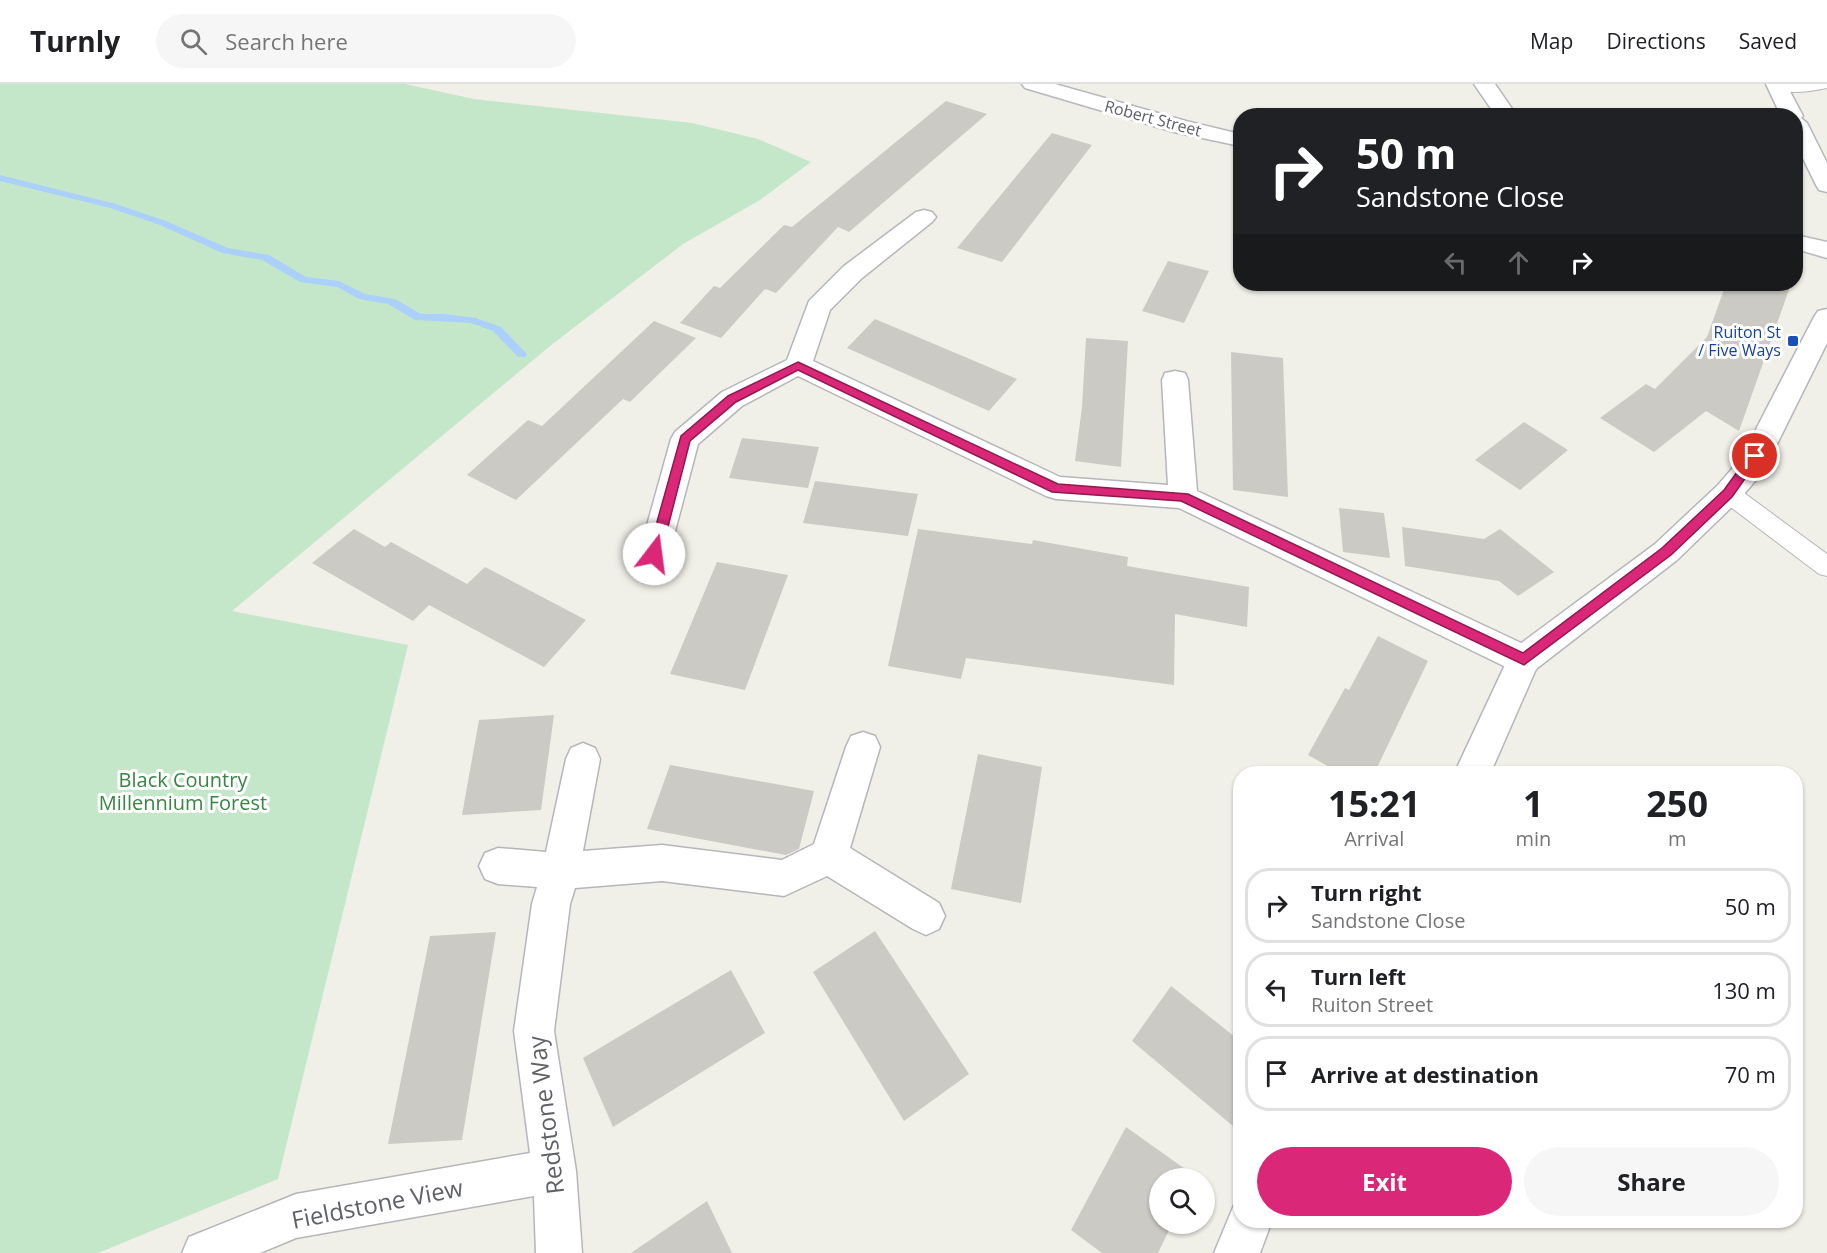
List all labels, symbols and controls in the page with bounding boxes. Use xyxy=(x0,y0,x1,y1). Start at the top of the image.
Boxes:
search box xyxy=(156,14,576,68)
text: Turnly xyxy=(30,22,120,60)
icon: search xyxy=(177,25,210,58)
text: Search here xyxy=(225,26,348,56)
text: Map xyxy=(1530,27,1573,55)
text: Directions xyxy=(1606,27,1706,55)
text: Saved xyxy=(1739,27,1797,55)
street label: Robert Street xyxy=(1102,95,1204,142)
text: 50 m xyxy=(1356,124,1456,181)
icon: right xyxy=(1257,132,1335,210)
text: Sandstone Close xyxy=(1356,178,1564,215)
icon: left xyxy=(1439,246,1472,279)
icon: ahead xyxy=(1502,246,1535,279)
icon: right xyxy=(1565,246,1598,279)
place label: Ruiton St / Five Ways xyxy=(1698,321,1781,361)
marker: Ruiton St / Five Ways xyxy=(1786,334,1800,348)
pin xyxy=(1729,430,1780,481)
icon: arrive xyxy=(1738,439,1771,472)
position arrow xyxy=(622,522,686,586)
park label: Black Country Millennium Forest xyxy=(99,766,267,816)
text: 15:21 xyxy=(1328,779,1421,828)
text: 1 xyxy=(1523,779,1544,828)
text: 250 xyxy=(1646,779,1708,828)
text: Arrival xyxy=(1344,825,1404,852)
text: min xyxy=(1515,825,1551,852)
text: m xyxy=(1668,825,1686,852)
text: Turn right xyxy=(1311,877,1422,907)
icon: right xyxy=(1260,889,1293,922)
text: 50 m xyxy=(1725,891,1776,921)
text: Sandstone Close xyxy=(1311,907,1465,934)
text: Turn left xyxy=(1311,961,1406,991)
icon: left xyxy=(1260,973,1293,1006)
text: 130 m xyxy=(1712,975,1776,1005)
text: Ruiton Street xyxy=(1311,991,1433,1018)
street label: Redstone Way xyxy=(519,1033,571,1196)
icon: arrive xyxy=(1260,1057,1293,1090)
text: Arrive at destination xyxy=(1311,1059,1539,1089)
text: 70 m xyxy=(1725,1059,1776,1089)
button: Exit xyxy=(1257,1147,1512,1216)
button: Share xyxy=(1524,1147,1779,1216)
map controls xyxy=(1149,1168,1215,1234)
button: search xyxy=(1149,1168,1215,1234)
street label: Fieldstone View xyxy=(288,1170,466,1236)

